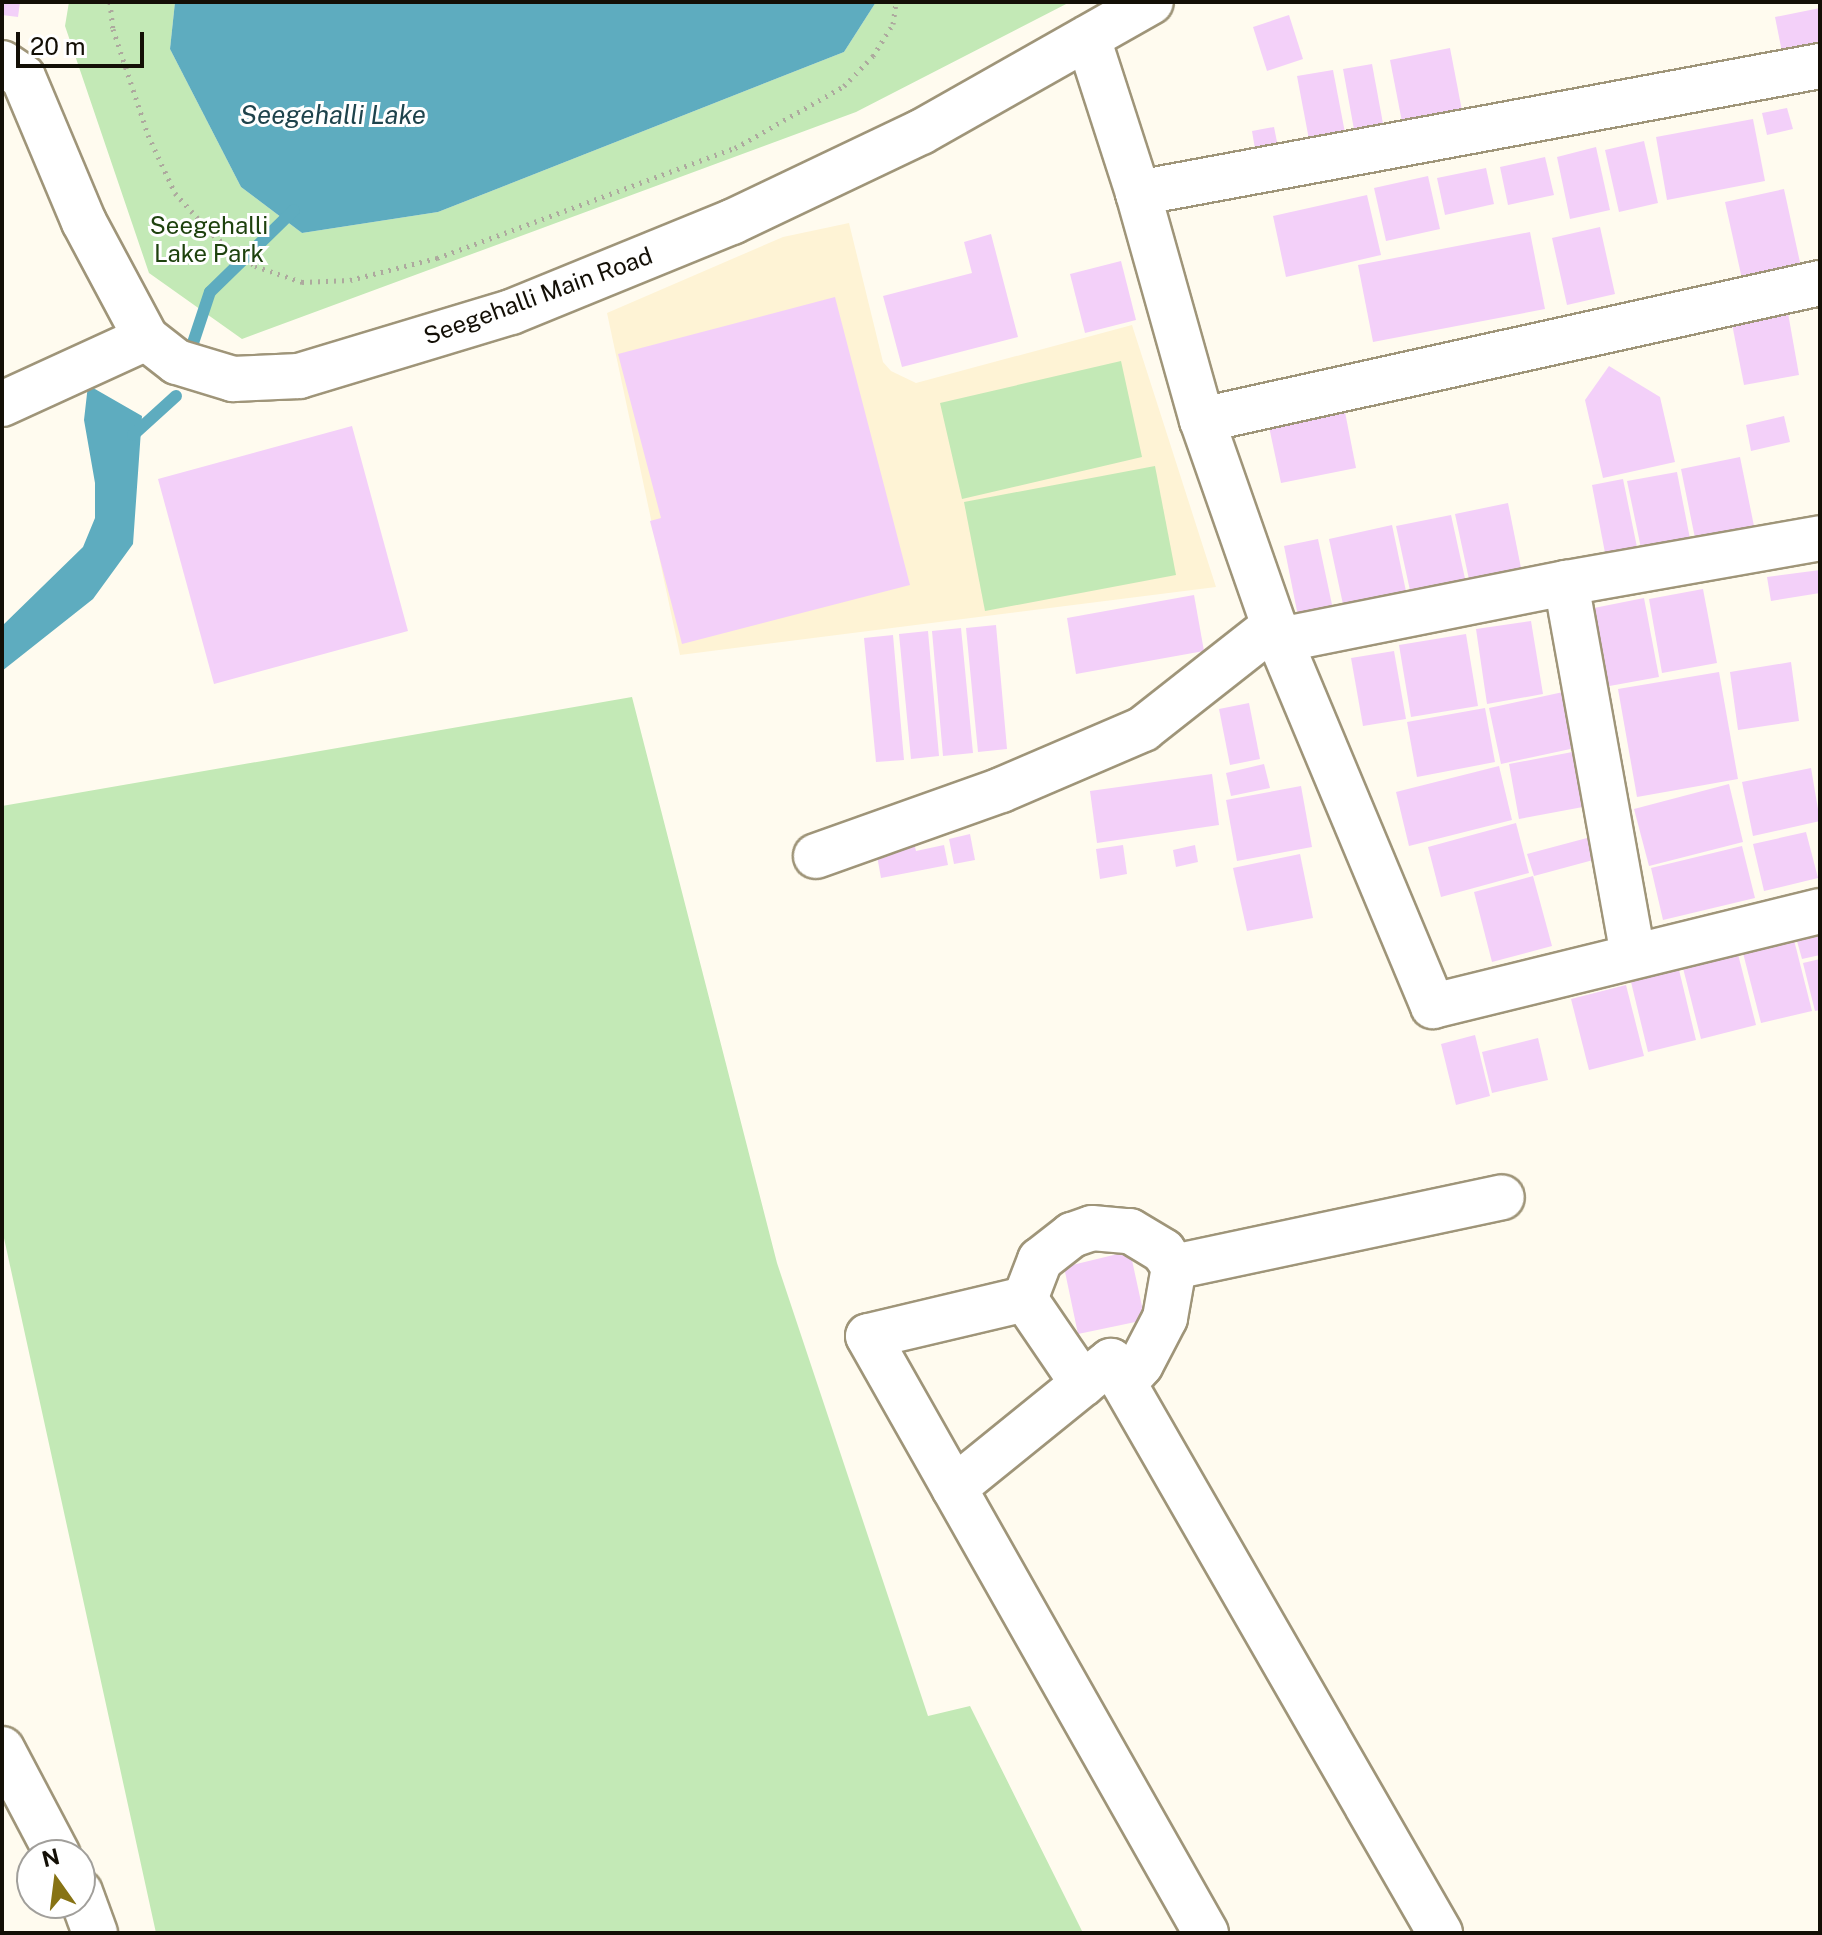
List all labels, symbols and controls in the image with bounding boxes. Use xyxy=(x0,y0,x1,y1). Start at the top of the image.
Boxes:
scale bar xyxy=(20,16,148,66)
text: 20 m xyxy=(30,32,86,60)
water label: Seegehalli Lake xyxy=(240,99,426,131)
park label: Seegehalli Lake Park xyxy=(150,212,268,268)
street label: Seegehalli Main Road xyxy=(420,241,656,351)
north arrow xyxy=(16,1839,96,1919)
text: N xyxy=(39,1843,62,1872)

